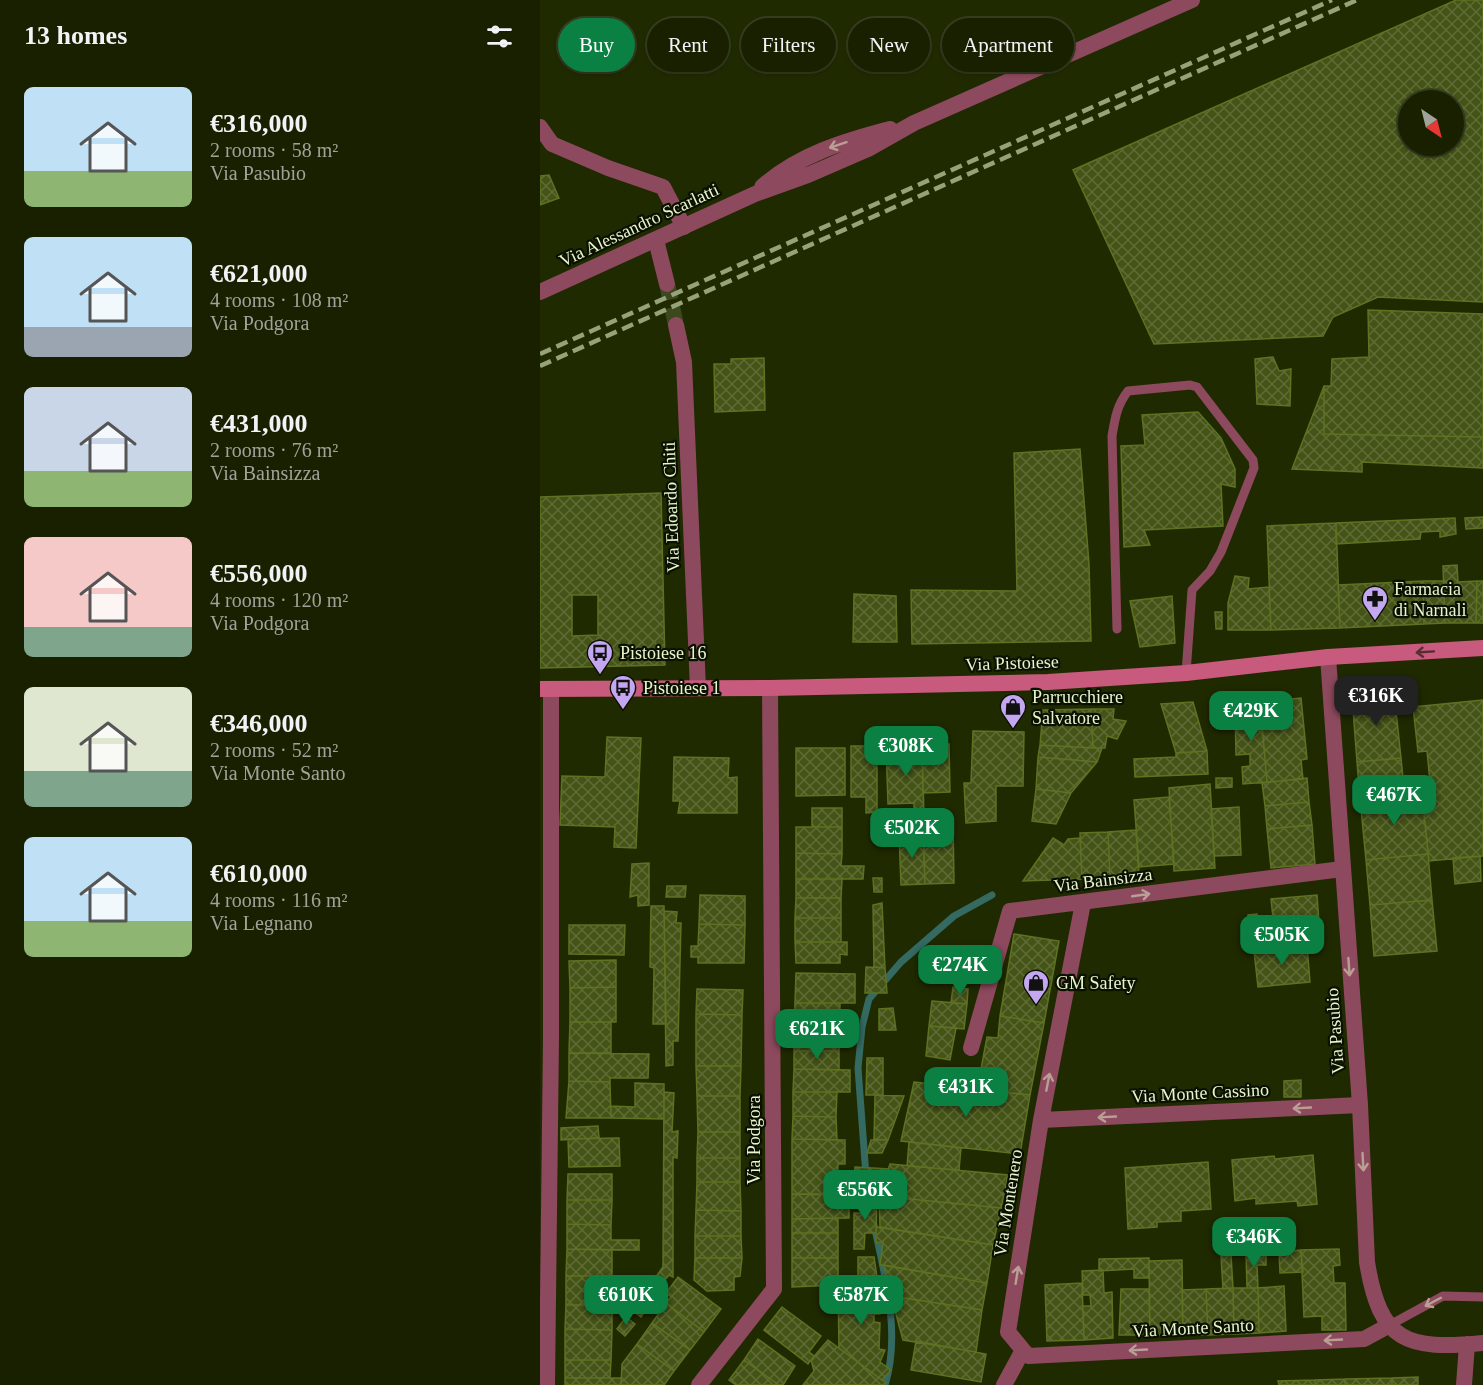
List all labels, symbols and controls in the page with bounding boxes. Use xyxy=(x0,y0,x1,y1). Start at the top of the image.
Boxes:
chip: Buy xyxy=(558,18,635,72)
chip: Rent xyxy=(647,18,729,72)
chip: Filters xyxy=(741,18,836,72)
chip: New xyxy=(848,18,930,72)
chip: Apartment xyxy=(942,18,1074,72)
icon: filters xyxy=(483,20,516,53)
text: 13 homes xyxy=(24,21,127,50)
north arrow xyxy=(1398,90,1464,156)
map controls xyxy=(1398,90,1464,156)
text: €316,000 xyxy=(210,109,308,138)
icon: home xyxy=(72,111,144,183)
text: 2 rooms · 58 m² xyxy=(210,139,338,161)
one-way arrow xyxy=(829,140,848,151)
text: Via Pasubio xyxy=(210,162,306,184)
street label: Via Alessandro Scarlatti xyxy=(556,179,722,271)
text: €621,000 xyxy=(210,259,308,288)
icon: home xyxy=(72,261,144,333)
text: 4 rooms · 108 m² xyxy=(210,289,348,311)
text: Via Podgora xyxy=(210,312,309,334)
text: €431,000 xyxy=(210,409,308,438)
icon: home xyxy=(72,411,144,483)
text: 2 rooms · 76 m² xyxy=(210,439,338,461)
street label: Via Edoardo Chiti xyxy=(659,441,683,573)
text: Via Bainsizza xyxy=(210,462,320,484)
text: €556,000 xyxy=(210,559,308,588)
icon: home xyxy=(72,561,144,633)
place label: Farmacia di Narnali xyxy=(1394,579,1466,620)
pharmacy icon: Farmacia di Narnali xyxy=(1360,584,1390,622)
text: 4 rooms · 120 m² xyxy=(210,589,348,611)
text: Via Podgora xyxy=(210,612,309,634)
bus stop icon: Pistoiese 16 xyxy=(585,638,615,676)
place label: Pistoiese 16 xyxy=(620,643,707,663)
one-way arrow xyxy=(1415,647,1435,658)
street label: Via Pistoiese xyxy=(965,651,1059,675)
bus stop icon: Pistoiese 1 xyxy=(608,673,638,711)
pin: €316K xyxy=(1334,676,1418,727)
place label: Pistoiese 1 xyxy=(643,678,721,698)
text: €316K xyxy=(1348,684,1404,706)
place label: Parrucchiere Salvatore xyxy=(1032,687,1123,728)
pin: €429K xyxy=(1209,691,1293,742)
shop icon: Parrucchiere Salvatore xyxy=(998,692,1028,730)
text: €429K xyxy=(1223,699,1279,721)
text: €346,000 xyxy=(210,709,308,738)
icon: home xyxy=(72,711,144,783)
pin: €308K xyxy=(864,726,948,777)
text: €308K xyxy=(878,734,934,756)
text: 2 rooms · 52 m² xyxy=(210,739,338,761)
text: Via Monte Santo xyxy=(210,762,345,784)
pin: €467K xyxy=(1352,775,1436,826)
text: €467K xyxy=(1366,783,1422,805)
pin: €502K xyxy=(870,808,954,859)
text: €502K xyxy=(884,816,940,838)
text: €610,000 xyxy=(210,859,308,888)
icon: home xyxy=(72,861,144,933)
street label: Via Bainsizza xyxy=(1052,864,1154,896)
text: 4 rooms · 116 m² xyxy=(210,889,347,911)
one-way arrow xyxy=(1131,890,1151,901)
text: Via Legnano xyxy=(210,912,313,934)
pin: €505K xyxy=(1240,915,1324,966)
text: €505K xyxy=(1254,923,1310,945)
pin: €274K xyxy=(918,945,1002,996)
text: €274K xyxy=(932,953,988,975)
one-way arrow xyxy=(1344,957,1355,977)
shop icon: GM Safety xyxy=(1021,968,1051,1006)
place label: GM Safety xyxy=(1056,973,1136,993)
street label: Via Pasubio xyxy=(1322,987,1348,1075)
pin: €621K xyxy=(775,1009,859,1060)
text: €621K xyxy=(789,1017,845,1039)
pin: €431K xyxy=(924,1067,1008,1118)
one-way arrow xyxy=(1043,1073,1054,1092)
text: €431K xyxy=(938,1075,994,1097)
street label: Via Monte Cassino xyxy=(1131,1079,1269,1107)
street label: Via Podgora xyxy=(744,1095,764,1185)
one-way arrow xyxy=(1292,1102,1312,1113)
one-way arrow xyxy=(1097,1111,1117,1122)
street label: Via Montenero xyxy=(990,1148,1026,1258)
one-way arrow xyxy=(1357,1151,1368,1171)
pin: €556K xyxy=(823,1170,907,1221)
text: €556K xyxy=(837,1178,893,1200)
pin: €346K xyxy=(1212,1217,1296,1268)
text: €346K xyxy=(1226,1225,1282,1247)
one-way arrow xyxy=(1012,1265,1023,1285)
pin: €610K xyxy=(584,1275,668,1326)
pin: €587K xyxy=(819,1275,903,1326)
text: €610K xyxy=(598,1283,654,1305)
text: €587K xyxy=(833,1283,889,1305)
one-way arrow xyxy=(1425,1296,1442,1308)
street label: Via Monte Santo xyxy=(1132,1315,1254,1341)
one-way arrow xyxy=(1323,1335,1343,1346)
one-way arrow xyxy=(1129,1345,1149,1356)

